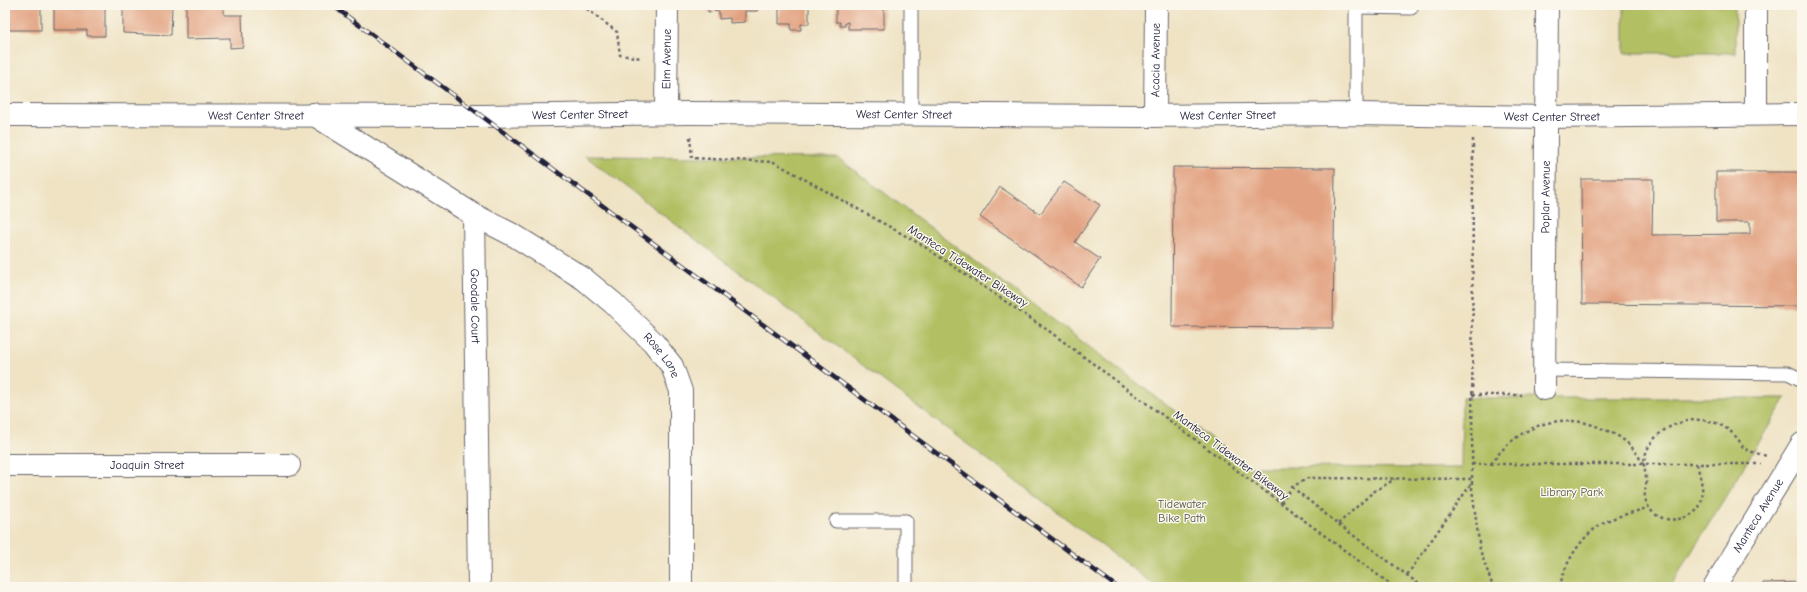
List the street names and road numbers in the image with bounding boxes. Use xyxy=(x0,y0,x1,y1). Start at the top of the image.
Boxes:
street label: Acacia Avenue xyxy=(1148,23,1163,97)
street label: Elm Avenue xyxy=(659,29,674,89)
street label: West Center Street xyxy=(532,107,629,122)
street label: West Center Street xyxy=(856,107,953,122)
street label: West Center Street xyxy=(208,108,305,123)
street label: West Center Street xyxy=(1180,108,1277,123)
street label: West Center Street xyxy=(1504,109,1601,124)
street label: Poplar Avenue xyxy=(1538,160,1553,234)
street label: Manteca Tidewater Bikeway xyxy=(905,222,1031,311)
street label: Goodale Court xyxy=(468,269,483,344)
street label: Rose Lane xyxy=(641,330,683,380)
street label: Manteca Tidewater Bikeway xyxy=(1171,407,1292,503)
street label: Joaquin Street xyxy=(110,458,184,472)
street label: Manteca Avenue xyxy=(1730,476,1786,555)

